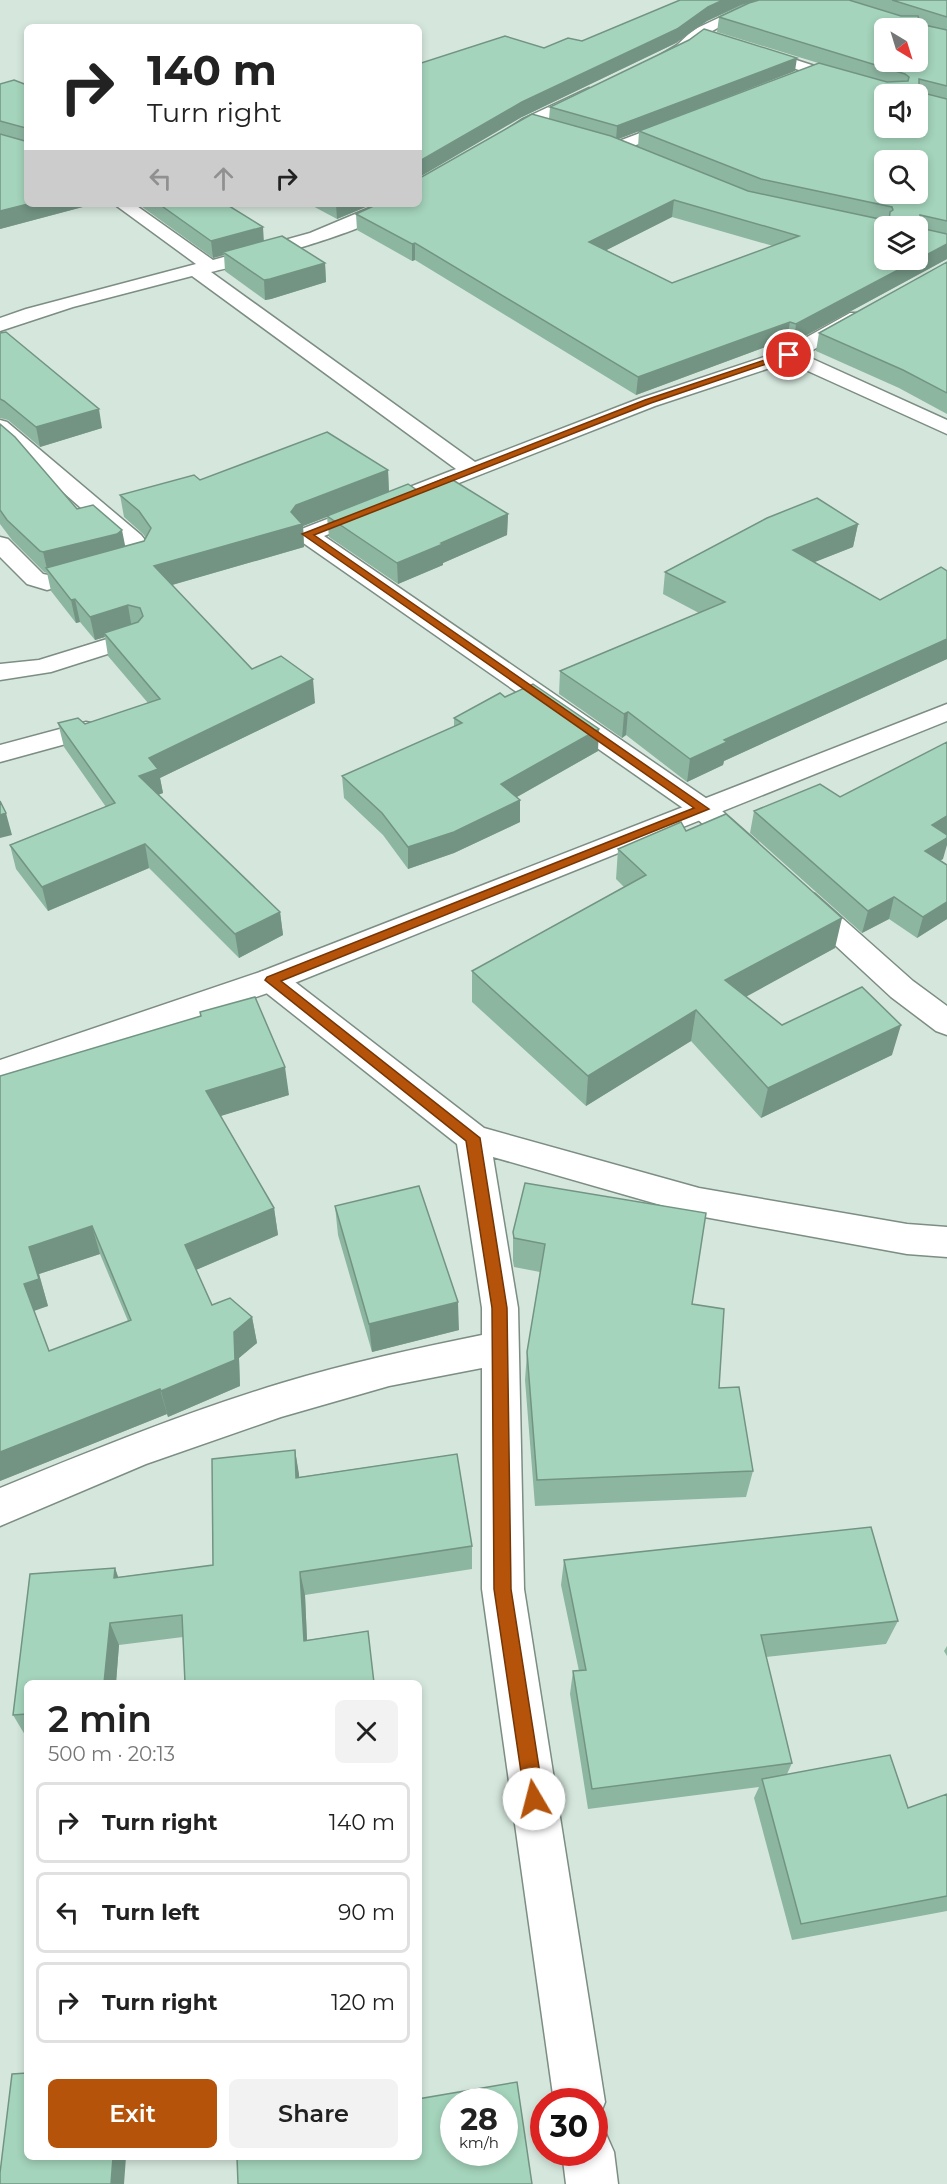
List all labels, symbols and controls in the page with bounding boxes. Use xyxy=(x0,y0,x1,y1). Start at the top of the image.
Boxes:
north arrow xyxy=(874,18,928,72)
map controls xyxy=(874,18,928,270)
text: 140 m xyxy=(147,44,277,96)
icon: right xyxy=(48,48,126,126)
button: sound xyxy=(874,84,928,138)
text: Turn right xyxy=(147,96,282,129)
button: search xyxy=(874,150,928,204)
icon: left xyxy=(144,162,177,195)
icon: ahead xyxy=(207,162,240,195)
icon: right xyxy=(270,162,303,195)
button: layers xyxy=(874,216,928,270)
pin xyxy=(763,329,814,380)
icon: arrive xyxy=(772,338,805,371)
text: 2 min xyxy=(48,1697,152,1741)
button: close xyxy=(335,1700,398,1763)
text: 500 m · 20:13 xyxy=(48,1742,175,1766)
position arrow xyxy=(502,1767,566,1831)
icon: right xyxy=(51,1806,84,1839)
text: Turn right xyxy=(102,1809,217,1836)
text: 140 m xyxy=(329,1809,395,1836)
icon: left xyxy=(51,1896,84,1929)
text: Turn left xyxy=(102,1899,200,1926)
text: 90 m xyxy=(338,1899,395,1926)
icon: right xyxy=(51,1986,84,2019)
text: Turn right xyxy=(102,1989,217,2016)
text: 120 m xyxy=(331,1989,395,2016)
button: Exit xyxy=(48,2079,217,2148)
button: Share xyxy=(229,2079,398,2148)
speed limit sign: 30 xyxy=(530,2088,608,2166)
text: 28 xyxy=(460,2101,498,2138)
text: km/h xyxy=(459,2133,499,2152)

